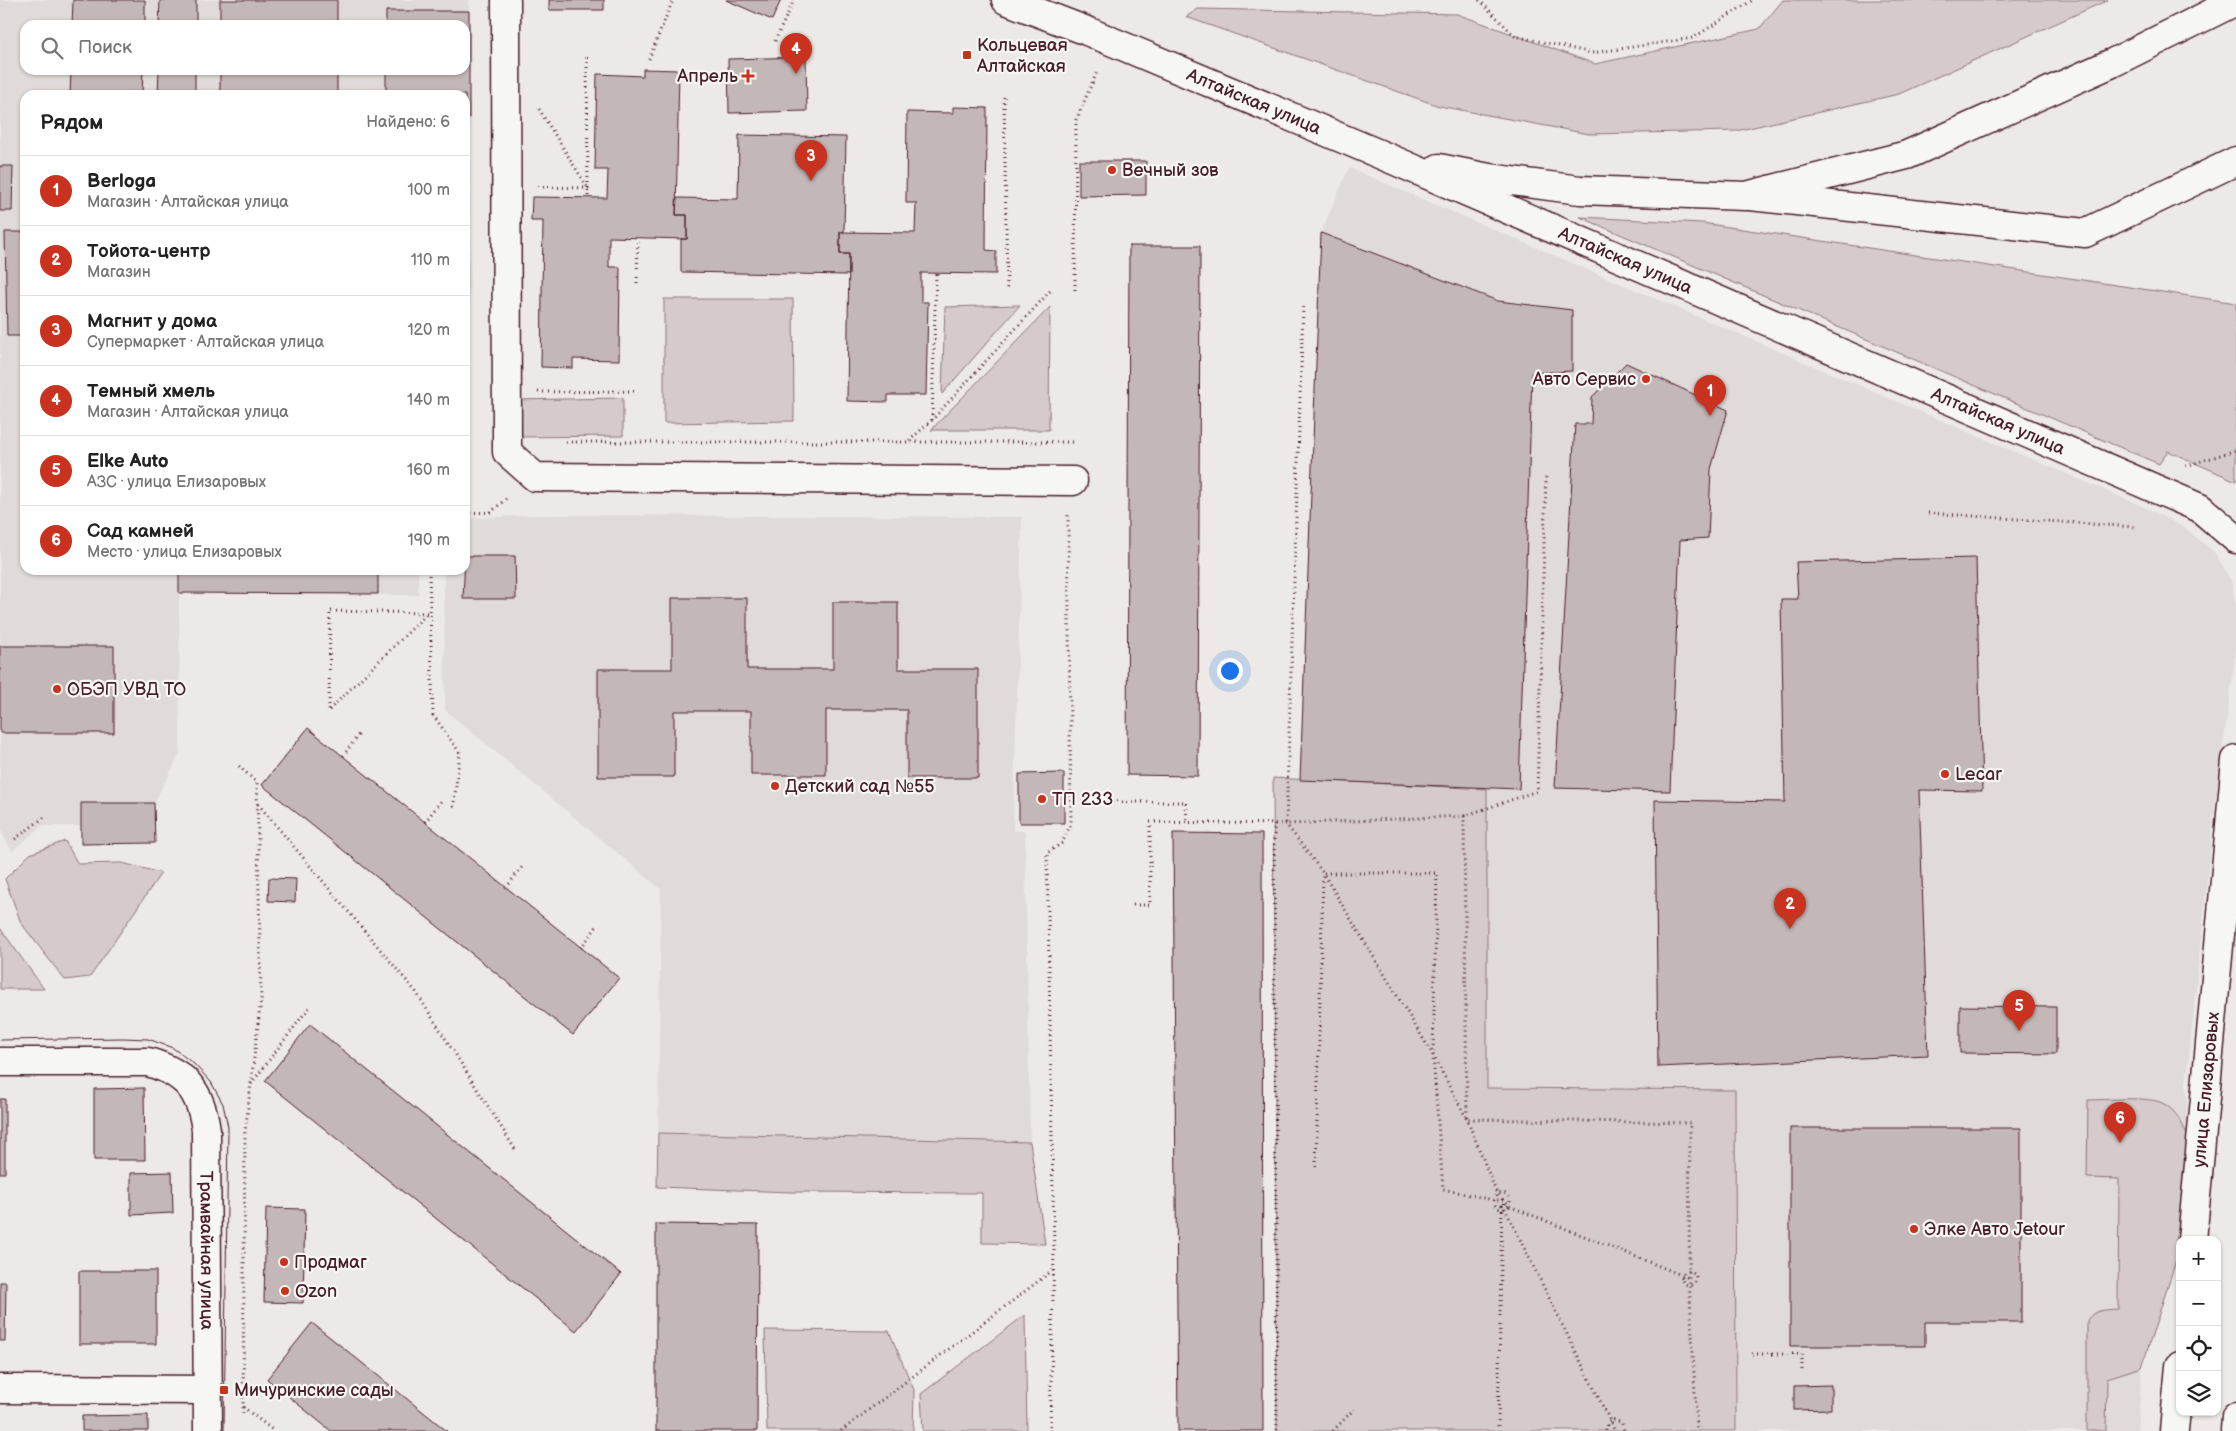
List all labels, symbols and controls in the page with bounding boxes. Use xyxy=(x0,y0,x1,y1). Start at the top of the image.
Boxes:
search box xyxy=(20,20,470,75)
pin: 4 xyxy=(780,33,812,74)
icon: search xyxy=(38,34,66,62)
place label: Кольцевая Алтайская xyxy=(976,35,1068,77)
text: Поиск xyxy=(78,36,132,59)
marker: Кольцевая Алтайская xyxy=(961,49,973,61)
street label: Алтайская улица xyxy=(1183,64,1324,139)
place label: Апрель xyxy=(676,66,738,87)
marker: Апрель xyxy=(742,70,754,82)
text: Рядом xyxy=(40,110,103,135)
text: Найдено: 6 xyxy=(366,113,450,132)
pin: 3 xyxy=(795,140,827,181)
place label: Вечный зов xyxy=(1122,160,1219,181)
marker: Вечный зов xyxy=(1106,164,1118,176)
text: Berloga xyxy=(87,170,156,193)
text: 1 xyxy=(53,181,59,200)
text: 100 m xyxy=(407,181,450,200)
text: Магазин · Алтайская улица xyxy=(87,193,289,212)
street label: Алтайская улица xyxy=(1554,222,1696,299)
text: Тойота-центр xyxy=(87,240,211,263)
text: 2 xyxy=(51,251,61,270)
text: 110 m xyxy=(411,251,450,270)
text: Магазин xyxy=(87,263,151,282)
text: Магнит у дома xyxy=(87,310,217,333)
text: 3 xyxy=(51,321,61,340)
text: 120 m xyxy=(407,321,450,340)
text: Супермаркет · Алтайская улица xyxy=(87,333,324,352)
place label: Авто Сервис xyxy=(1532,369,1636,390)
marker: Авто Сервис xyxy=(1640,373,1652,385)
pin: 1 xyxy=(1694,375,1726,416)
text: Темный хмель xyxy=(87,380,215,403)
street label: Алтайская улица xyxy=(1927,383,2069,460)
text: 4 xyxy=(51,391,61,410)
text: 140 m xyxy=(407,391,450,410)
text: Магазин · Алтайская улица xyxy=(87,403,289,422)
text: Elke Auto xyxy=(87,450,169,473)
text: 5 xyxy=(51,461,61,480)
text: 160 m xyxy=(407,461,450,480)
text: АЗС · улица Елизаровых xyxy=(87,473,266,492)
text: Сад камней xyxy=(87,520,194,543)
text: 6 xyxy=(51,531,61,550)
text: 190 m xyxy=(408,531,450,550)
text: Место · улица Елизаровых xyxy=(87,543,282,562)
your location xyxy=(1217,658,1243,684)
place label: ОБЭП УВД ТО xyxy=(67,679,186,700)
marker: ОБЭП УВД ТО xyxy=(51,683,63,695)
place label: Lecar xyxy=(1955,764,2002,785)
marker: Lecar xyxy=(1939,768,1951,780)
place label: Детский сад №55 xyxy=(785,776,935,797)
marker: Детский сад №55 xyxy=(769,780,781,792)
place label: ТП 233 xyxy=(1052,789,1113,810)
marker: ТП 233 xyxy=(1036,793,1048,805)
pin: 2 xyxy=(1774,888,1806,929)
pin: 5 xyxy=(2003,990,2035,1031)
street label: улица Елизаровых xyxy=(2189,1011,2224,1168)
pin: 6 xyxy=(2104,1102,2136,1143)
street label: Трамвайная улица xyxy=(195,1171,217,1331)
place label: Элке Авто Jetour xyxy=(1924,1219,2065,1240)
marker: Элке Авто Jetour xyxy=(1908,1223,1920,1235)
map controls xyxy=(2176,1236,2221,1416)
button: + xyxy=(2176,1236,2221,1281)
place label: Продмаг xyxy=(294,1252,367,1273)
marker: Продмаг xyxy=(278,1256,290,1268)
place label: Ozon xyxy=(295,1281,337,1302)
button: − xyxy=(2176,1281,2221,1326)
marker: Ozon xyxy=(279,1285,291,1297)
button: locate xyxy=(2176,1326,2221,1371)
button: layers xyxy=(2176,1371,2221,1416)
place label: Мичуринские сады xyxy=(234,1380,394,1401)
marker: Мичуринские сады xyxy=(218,1384,230,1396)

